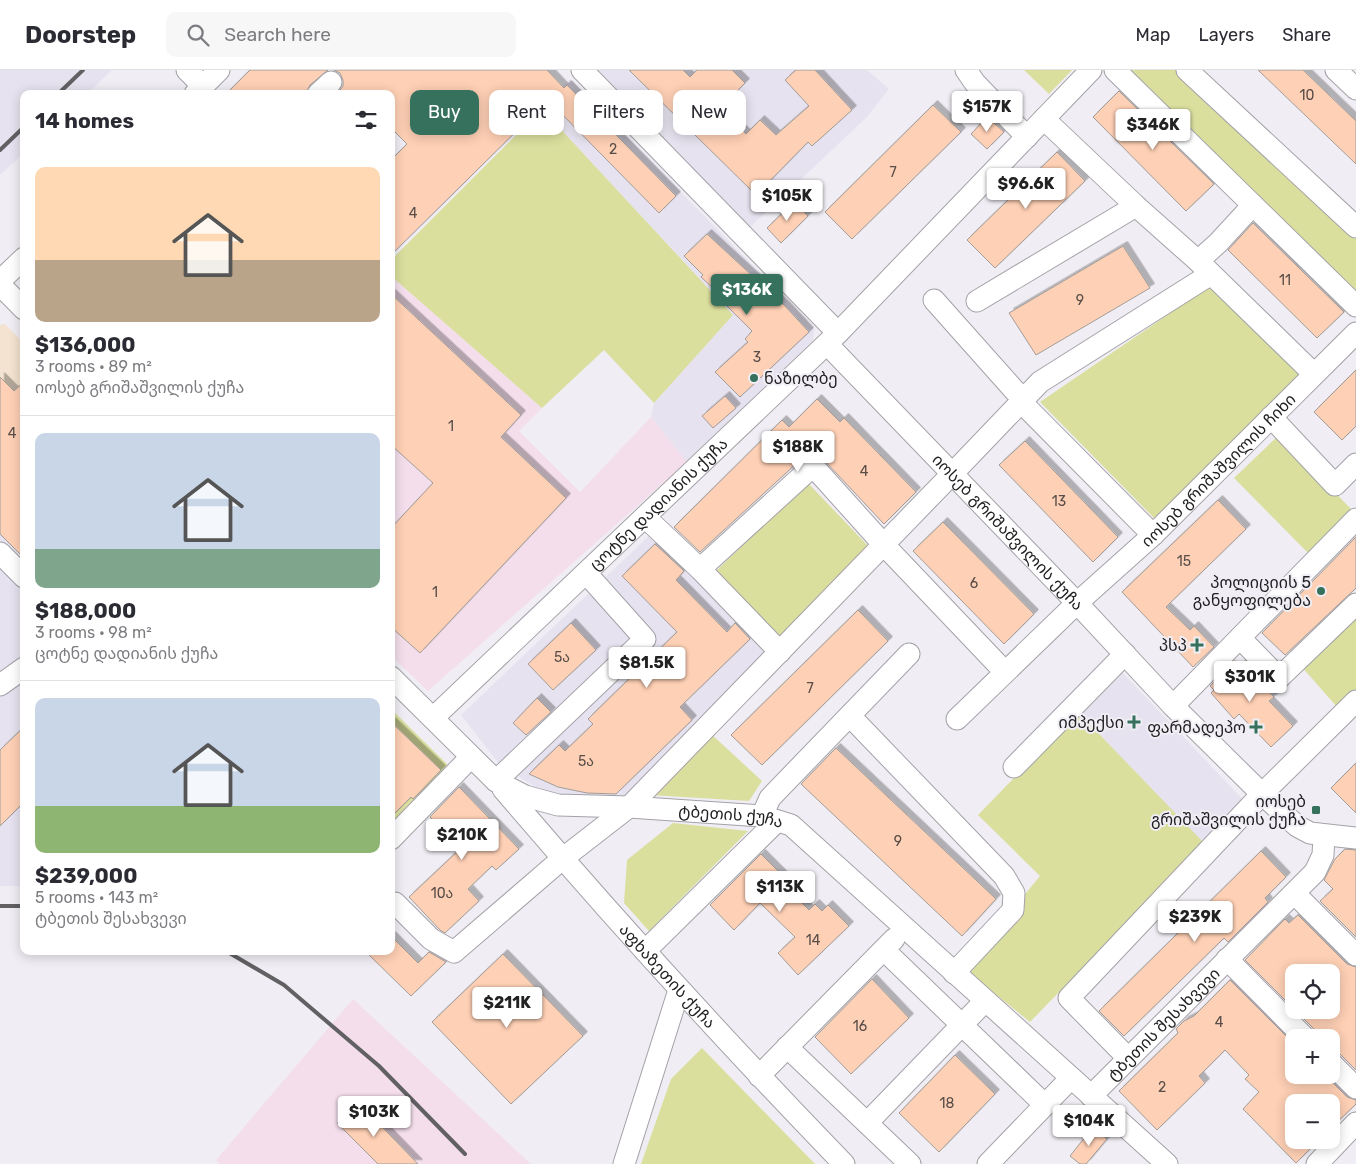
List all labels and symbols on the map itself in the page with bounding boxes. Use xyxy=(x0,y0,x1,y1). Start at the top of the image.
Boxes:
house number: 10 xyxy=(1300,87,1315,104)
pin: $157K xyxy=(952,90,1022,133)
pin: $346K xyxy=(1118,108,1188,151)
house number: 2 xyxy=(609,141,617,158)
house number: 7 xyxy=(889,164,897,181)
pin: $96.6K xyxy=(985,168,1067,210)
pin: $105K xyxy=(752,180,822,222)
house number: 4 xyxy=(409,205,418,222)
house number: 11 xyxy=(1279,272,1291,289)
pin: $136K xyxy=(712,274,782,316)
house number: 9 xyxy=(1076,292,1084,309)
house number: 3 xyxy=(753,349,761,366)
place label: ნაზილბე xyxy=(764,369,838,389)
marker: ნაზილბე xyxy=(748,372,760,384)
street label: იოსებ გრიშაშვილის ჩიხი xyxy=(1137,389,1299,551)
house number: 1 xyxy=(448,418,454,435)
house number: 4 xyxy=(8,425,17,442)
pin: $188K xyxy=(763,430,833,473)
street label: ცოტნე დადიანის ქუჩა xyxy=(585,434,731,574)
street label: იოსებ გრიშაშვილის ქუჩა xyxy=(929,450,1088,614)
house number: 4 xyxy=(860,463,869,480)
house number: 13 xyxy=(1052,493,1066,510)
house number: 15 xyxy=(1177,553,1191,570)
place label: პოლიციის 5 განყოფილება xyxy=(1193,573,1311,611)
house number: 6 xyxy=(970,575,978,592)
house number: 1 xyxy=(432,584,438,601)
marker: პოლიციის 5 განყოფილება xyxy=(1315,585,1327,597)
place label: პსპ xyxy=(1159,636,1187,655)
marker: პსპ xyxy=(1191,639,1203,651)
pin: $81.5K xyxy=(606,646,688,689)
house number: 5ა xyxy=(554,649,570,666)
pin: $301K xyxy=(1215,660,1285,703)
house number: 7 xyxy=(806,680,814,697)
place label: იმპექსი xyxy=(1059,713,1124,732)
marker: იმპექსი xyxy=(1128,716,1140,728)
place label: ფარმადეპო xyxy=(1147,718,1246,738)
marker: ფარმადეპო xyxy=(1250,721,1262,733)
house number: 5ა xyxy=(578,753,594,770)
place label: იოსებ გრიშაშვილის ქუჩა xyxy=(1151,792,1306,830)
street label: ტბეთის ქუჩა xyxy=(678,801,786,832)
marker: იოსებ გრიშაშვილის ქუჩა xyxy=(1310,804,1322,816)
pin: $210K xyxy=(427,818,497,861)
house number: 9 xyxy=(894,833,902,850)
pin: $113K xyxy=(745,870,815,913)
house number: 10ა xyxy=(431,885,453,902)
pin: $239K xyxy=(1160,900,1230,943)
street label: აფხაზეთის ქუჩა xyxy=(616,920,720,1032)
house number: 14 xyxy=(806,932,821,949)
street label: ტბეთის შესახვევი xyxy=(1103,963,1224,1084)
pin: $211K xyxy=(472,986,542,1029)
house number: 4 xyxy=(1215,1014,1224,1031)
house number: 16 xyxy=(853,1018,867,1035)
house number: 2 xyxy=(1158,1079,1166,1096)
house number: 18 xyxy=(940,1095,955,1112)
pin: $103K xyxy=(339,1096,409,1138)
pin: $104K xyxy=(1054,1104,1124,1147)

